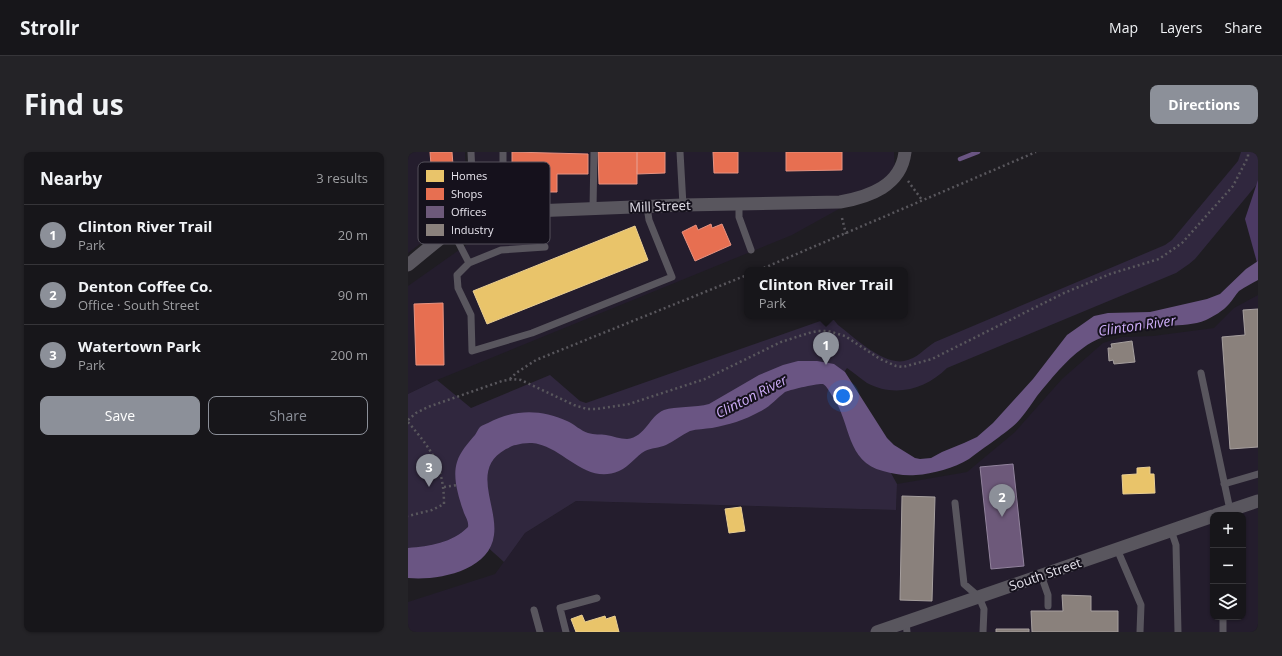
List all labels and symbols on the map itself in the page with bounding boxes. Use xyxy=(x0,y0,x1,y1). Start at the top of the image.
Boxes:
legend xyxy=(418,162,550,244)
text: Homes xyxy=(451,168,487,183)
text: Shops xyxy=(451,186,482,201)
street label: Mill Street xyxy=(629,196,691,216)
text: Offices xyxy=(451,204,486,219)
text: Industry xyxy=(451,222,494,237)
water label: Clinton River xyxy=(1097,310,1177,340)
pin: 1 xyxy=(813,332,839,365)
water label: Clinton River xyxy=(712,370,790,422)
your location xyxy=(833,386,853,406)
pin: 3 xyxy=(416,454,442,487)
pin: 2 xyxy=(989,484,1015,517)
street label: South Street xyxy=(1007,553,1084,595)

